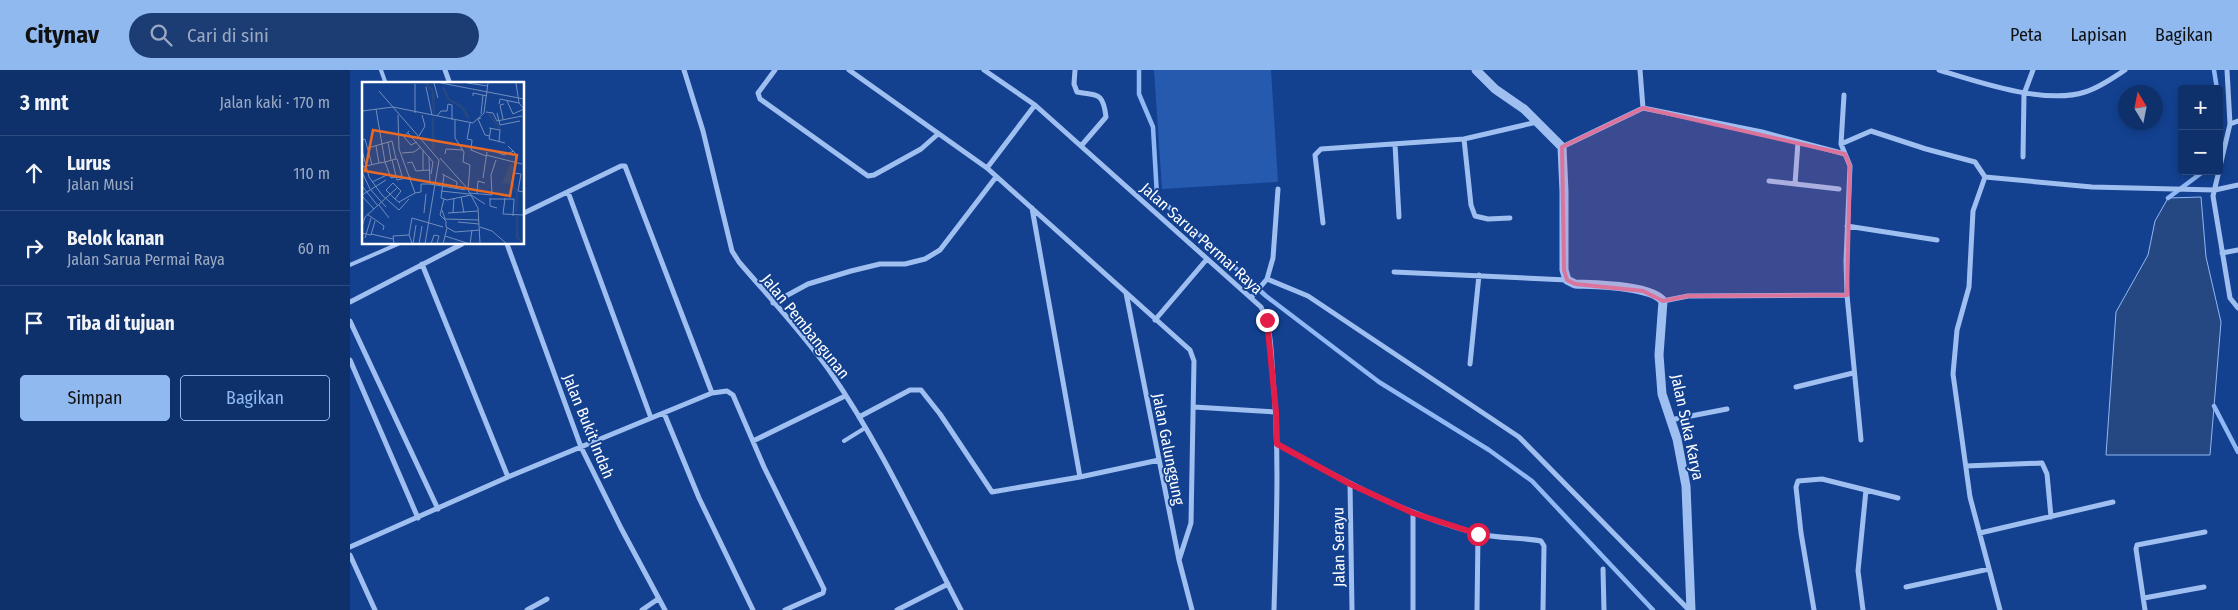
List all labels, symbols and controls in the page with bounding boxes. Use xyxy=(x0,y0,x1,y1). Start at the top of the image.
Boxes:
search box xyxy=(129,13,479,58)
text: Citynav xyxy=(25,21,99,49)
icon: search xyxy=(147,21,175,49)
text: Cari di sini xyxy=(187,24,269,47)
text: Peta xyxy=(2010,24,2042,46)
text: Lapisan xyxy=(2070,24,2127,46)
text: Bagikan xyxy=(2155,24,2213,46)
inset map xyxy=(362,82,525,245)
north arrow xyxy=(2118,85,2163,130)
map controls xyxy=(2178,85,2223,175)
button: + xyxy=(2178,85,2223,130)
text: 3 mnt xyxy=(20,90,69,116)
text: Jalan kaki · 170 m xyxy=(219,93,330,112)
button: − xyxy=(2178,130,2223,175)
text: Lurus xyxy=(67,152,111,175)
icon: ahead xyxy=(20,159,48,187)
text: 110 m xyxy=(293,164,330,183)
text: Jalan Musi xyxy=(67,175,134,194)
street label: Jalan Sarua Permai Raya xyxy=(1137,179,1267,298)
text: Belok kanan xyxy=(67,227,164,250)
icon: right xyxy=(20,234,48,262)
text: 60 m xyxy=(298,239,330,258)
text: Jalan Sarua Permai Raya xyxy=(67,250,225,269)
street label: Jalan Pembangunan xyxy=(758,270,854,383)
icon: arrive xyxy=(20,309,48,337)
route end xyxy=(1256,309,1279,332)
text: Tiba di tujuan xyxy=(67,312,175,335)
street label: Jalan Bukit Indah xyxy=(559,371,618,481)
street label: Jalan Suka Karya xyxy=(1667,372,1708,482)
button: Simpan xyxy=(20,375,170,421)
button: Bagikan xyxy=(180,375,330,421)
street label: Jalan Galunggung xyxy=(1148,392,1189,507)
street label: Jalan Serayu xyxy=(1328,507,1349,587)
route start xyxy=(1467,523,1490,546)

